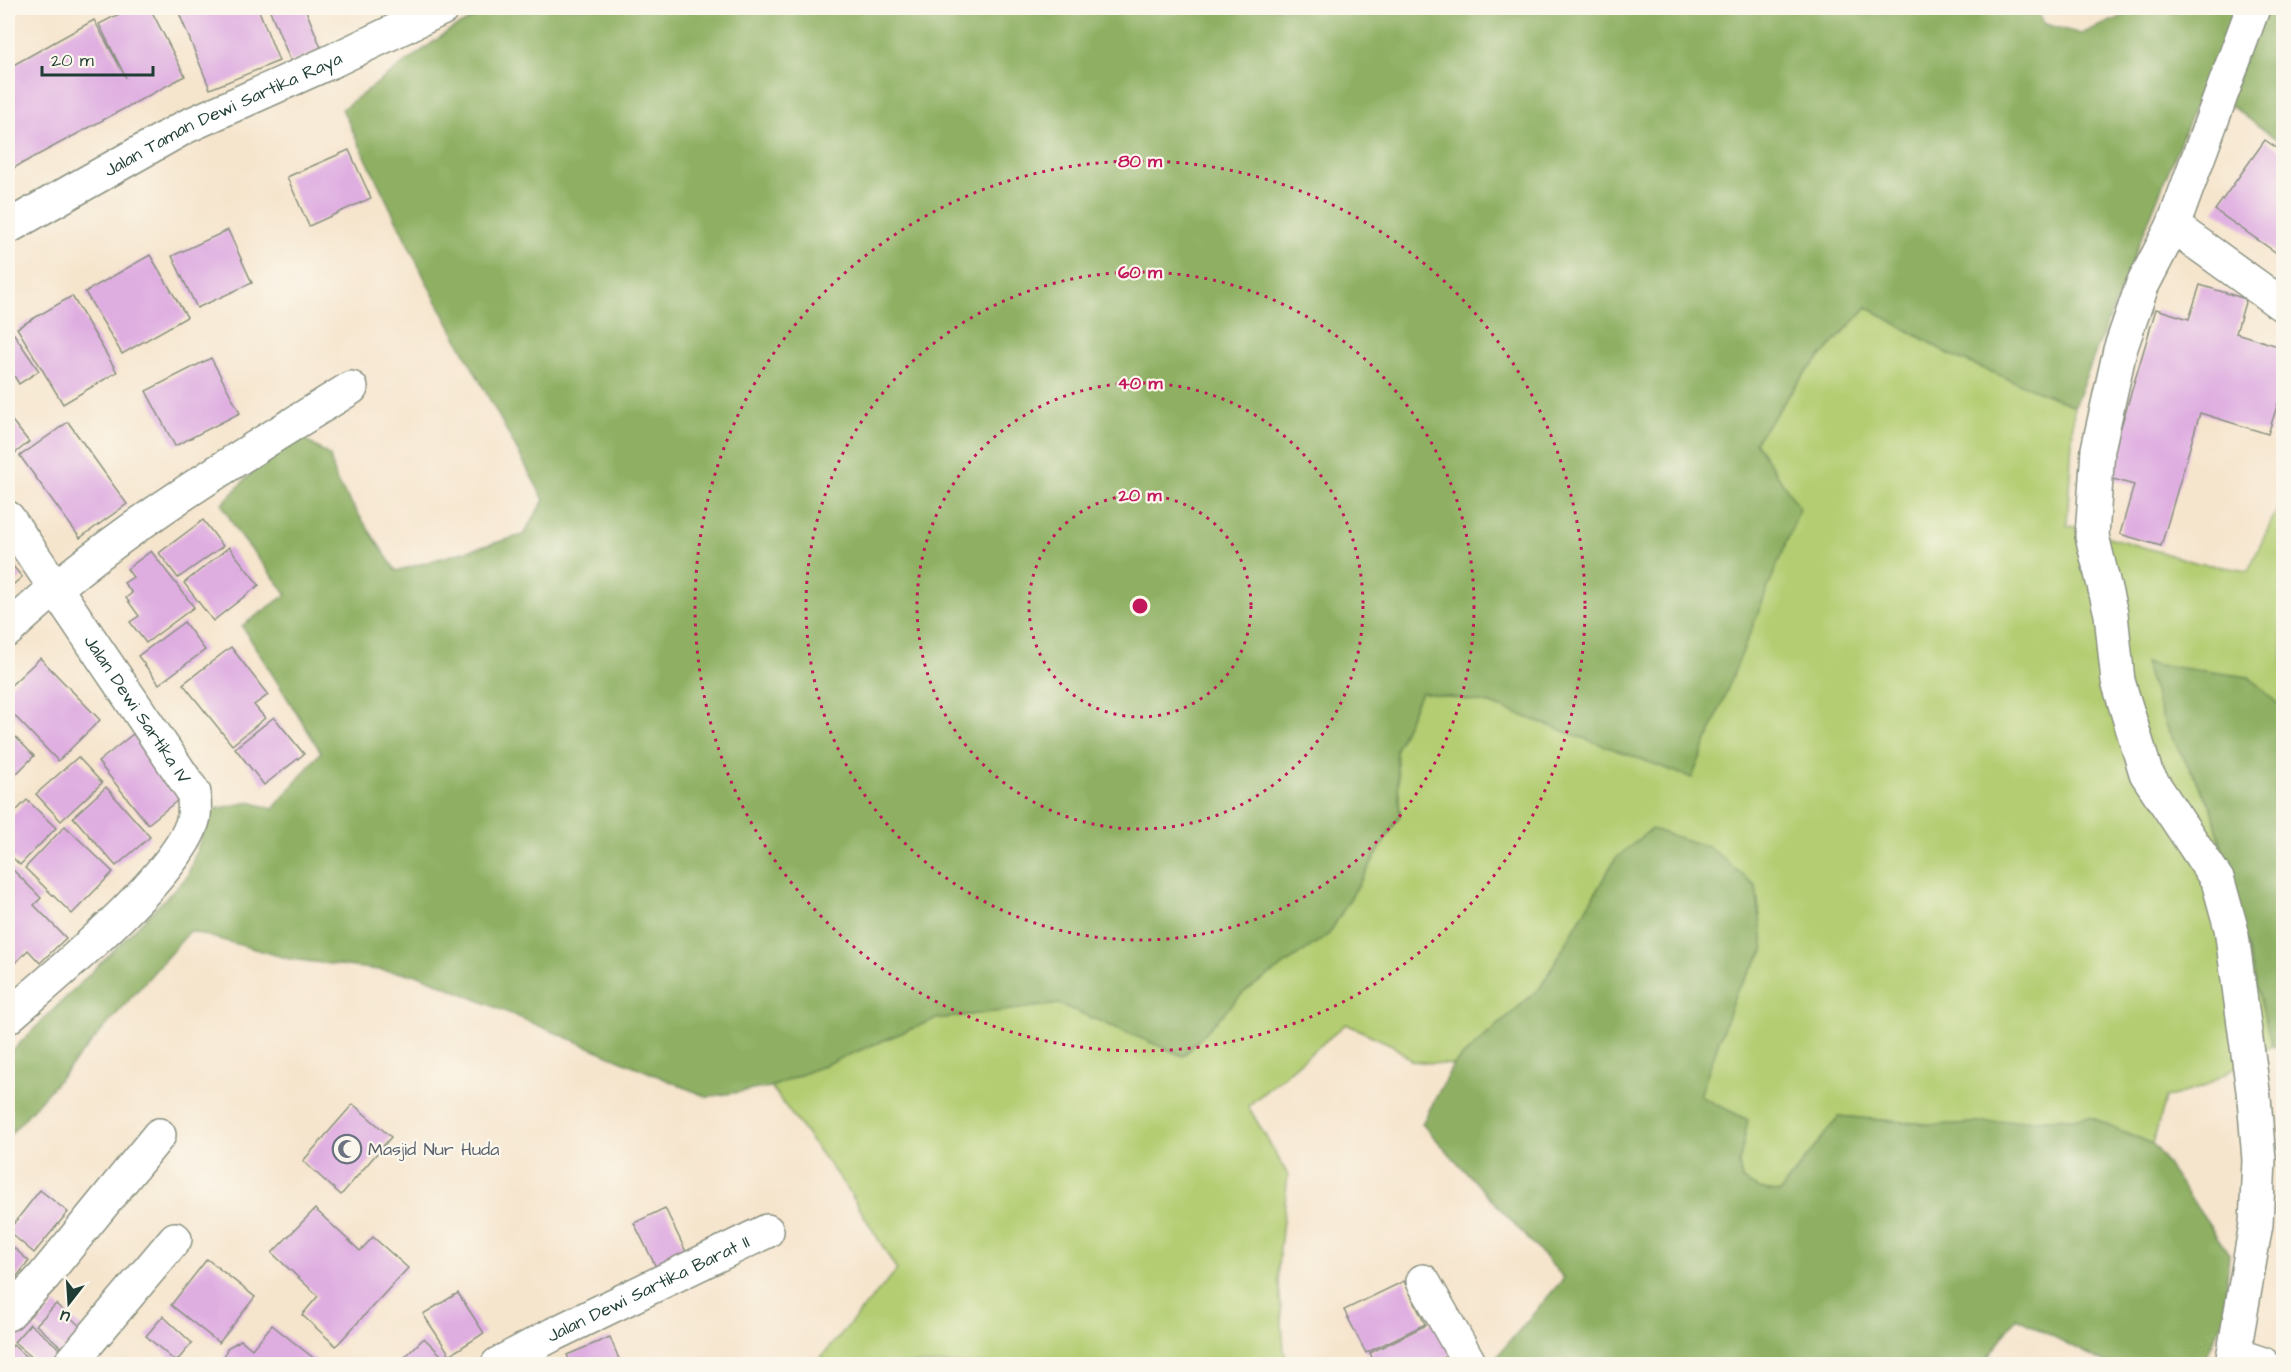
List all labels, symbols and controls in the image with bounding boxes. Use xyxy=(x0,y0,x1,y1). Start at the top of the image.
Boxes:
scale bar xyxy=(42,39,153,77)
street label: Jalan Taman Dewi Sartika Raya xyxy=(100,46,346,183)
text: 20 m xyxy=(51,48,94,73)
text: 80 m xyxy=(1118,149,1163,174)
text: 60 m xyxy=(1118,260,1163,285)
text: 40 m xyxy=(1118,371,1163,396)
text: 20 m xyxy=(1118,483,1162,508)
centre of rings xyxy=(1130,596,1150,616)
street label: Jalan Dewi Sartika IV xyxy=(78,630,196,789)
mosque icon: Masjid Nur Huda xyxy=(331,1133,363,1165)
place label: Masjid Nur Huda xyxy=(368,1137,499,1162)
street label: Jalan Dewi Sartika Barat II xyxy=(543,1229,754,1349)
north arrow xyxy=(39,1273,99,1333)
text: U xyxy=(57,1305,72,1328)

